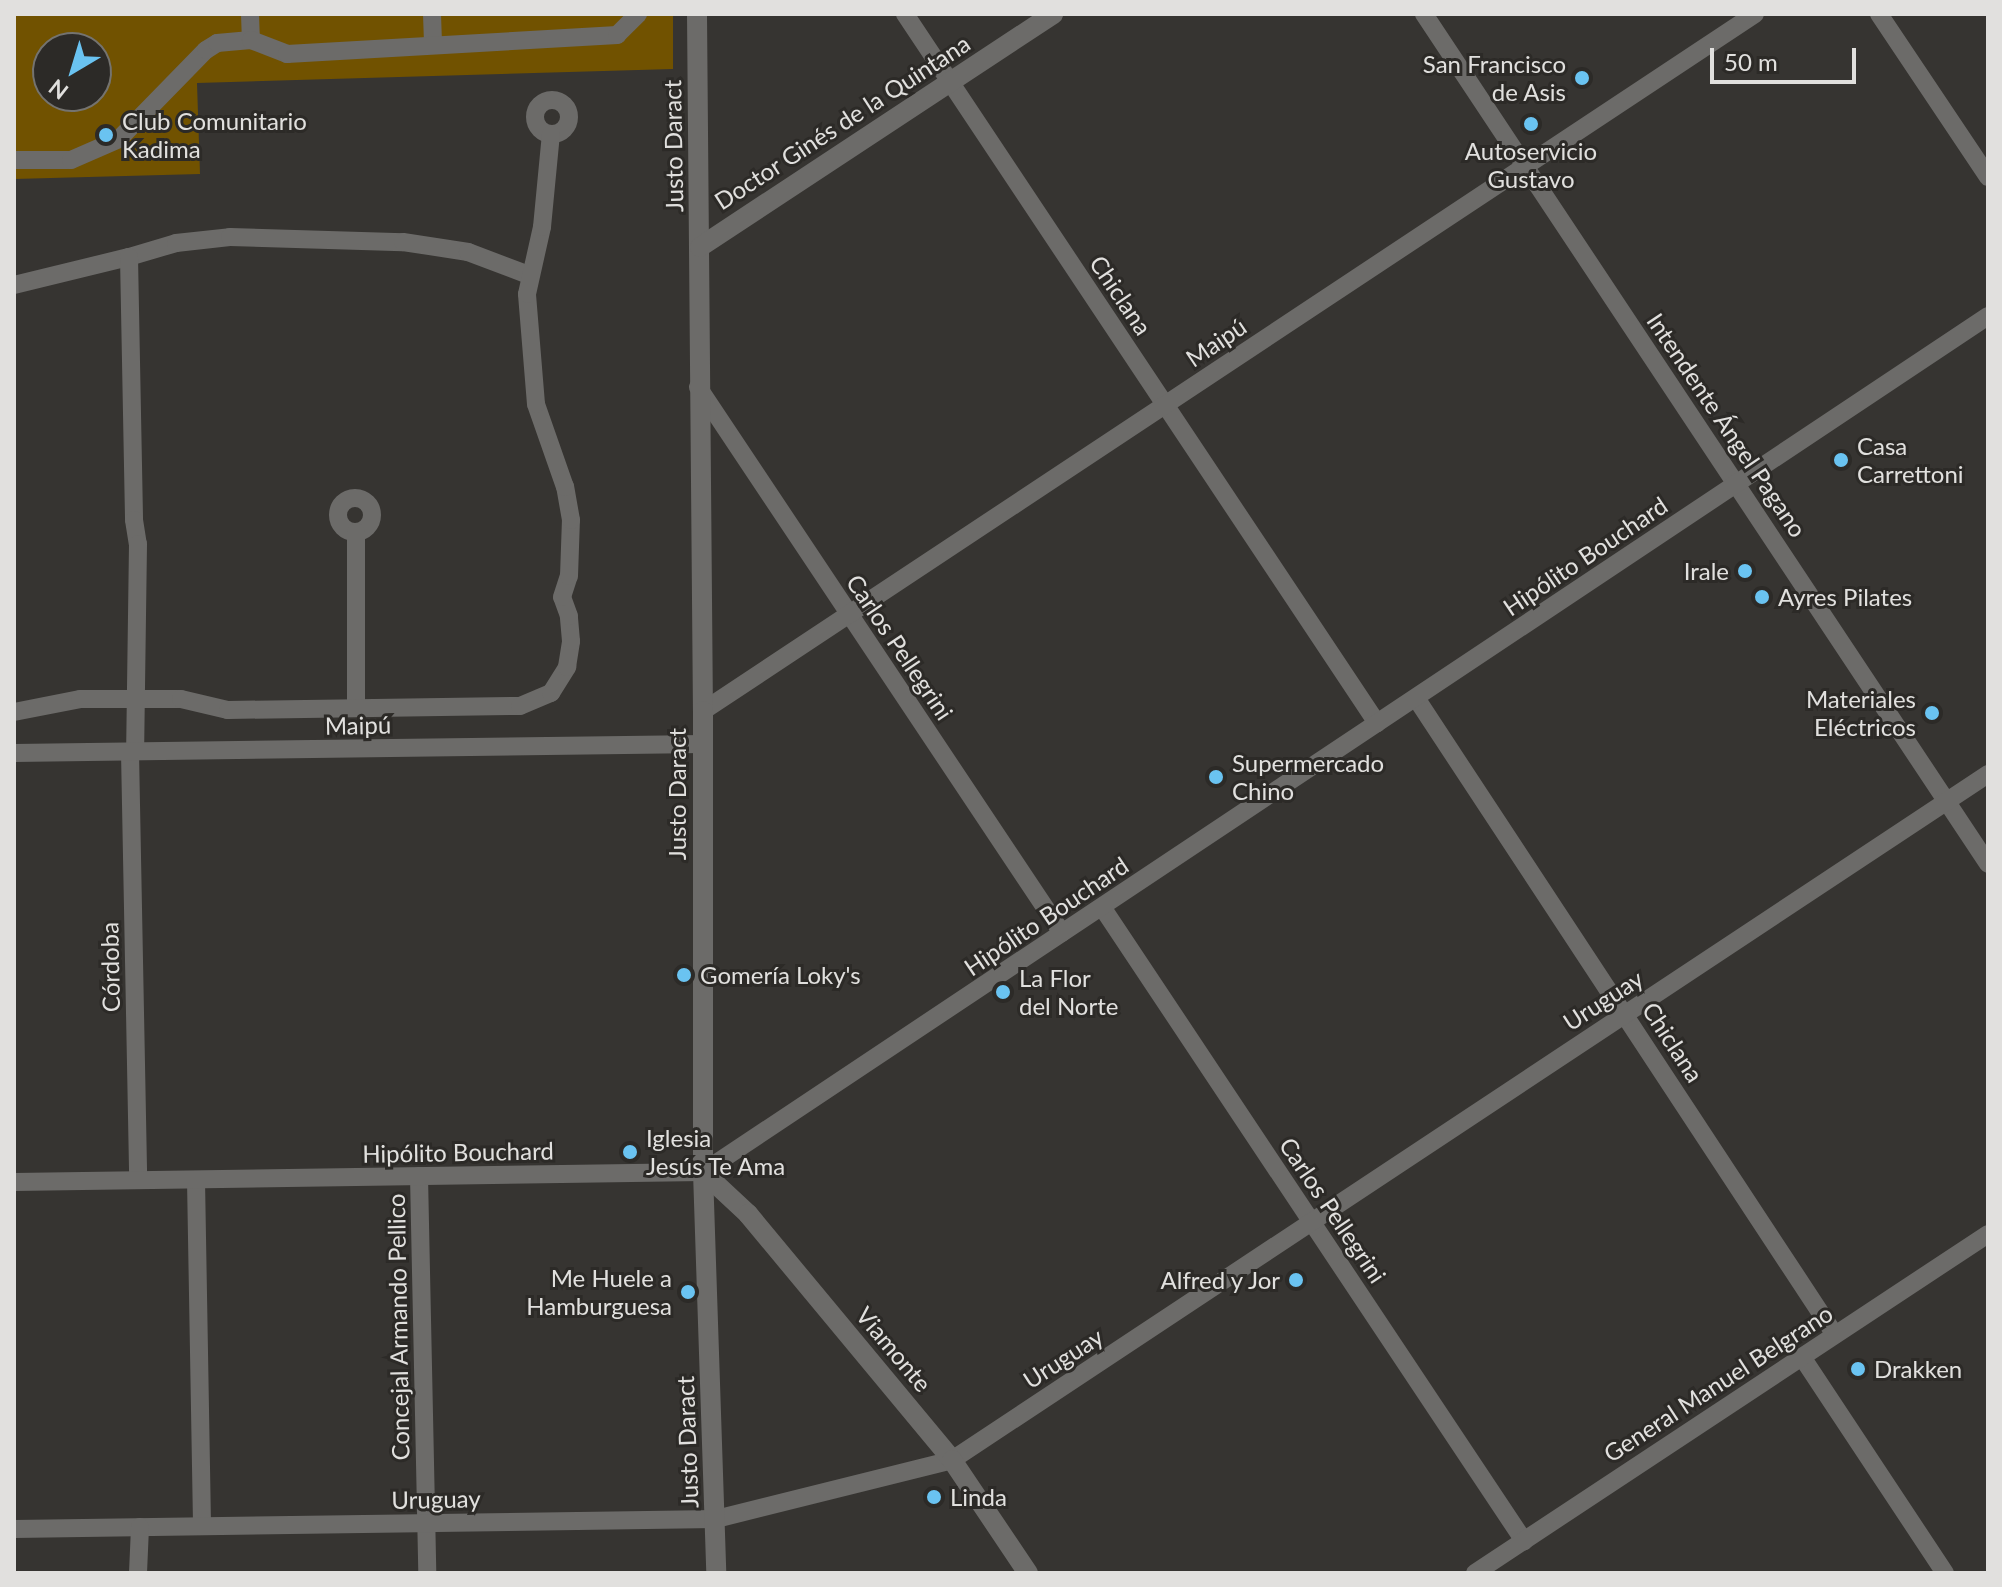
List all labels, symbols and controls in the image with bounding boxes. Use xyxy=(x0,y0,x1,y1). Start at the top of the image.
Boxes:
street label: Doctor Ginés de la Quintana xyxy=(709,28,975,216)
north arrow xyxy=(32,32,112,112)
scale bar xyxy=(1714,32,1860,82)
text: 50 m xyxy=(1724,47,1778,76)
place label: San Francisco de Asis xyxy=(1423,50,1566,106)
marker: San Francisco de Asis xyxy=(1573,69,1591,87)
text: N xyxy=(43,74,73,106)
street label: Justo Daract xyxy=(657,80,689,212)
place label: Club Comunitario Kadima xyxy=(122,107,307,163)
marker: Autoservicio Gustavo xyxy=(1522,115,1540,133)
marker: Club Comunitario Kadima xyxy=(97,126,115,144)
place label: Autoservicio Gustavo xyxy=(1465,137,1597,193)
street label: Chiclana xyxy=(1084,250,1158,340)
street label: Intendente Ángel Pagano xyxy=(1641,307,1813,543)
street label: Maipú xyxy=(1180,311,1252,373)
place label: Casa Carrettoni xyxy=(1857,432,1964,488)
marker: Casa Carrettoni xyxy=(1832,451,1850,469)
street label: Hipólito Bouchard xyxy=(1498,491,1672,621)
place label: Irale xyxy=(1684,557,1729,585)
marker: Irale xyxy=(1736,562,1754,580)
street label: Carlos Pellegrini xyxy=(841,569,959,725)
place label: Ayres Pilates xyxy=(1778,583,1912,611)
marker: Ayres Pilates xyxy=(1753,588,1771,606)
place label: Materiales Eléctricos xyxy=(1806,685,1916,741)
marker: Materiales Eléctricos xyxy=(1923,704,1941,722)
street label: Maipú xyxy=(325,710,391,740)
street label: Justo Daract xyxy=(663,728,691,860)
place label: Supermercado Chino xyxy=(1232,749,1384,805)
marker: Supermercado Chino xyxy=(1207,768,1225,786)
street label: Hipólito Bouchard xyxy=(959,851,1133,981)
street label: Córdoba xyxy=(95,922,125,1012)
place label: Gomería Loky's xyxy=(700,961,861,989)
place label: La Flor del Norte xyxy=(1019,964,1118,1020)
street label: Uruguay xyxy=(1558,964,1648,1036)
marker: Gomería Loky's xyxy=(675,966,693,984)
marker: La Flor del Norte xyxy=(994,983,1012,1001)
street label: Chiclana xyxy=(1637,997,1709,1087)
place label: Iglesia Jesús Te Ama xyxy=(646,1124,787,1180)
street label: Carlos Pellegrini xyxy=(1274,1132,1392,1288)
street label: Hipólito Bouchard xyxy=(362,1136,554,1168)
marker: Iglesia Jesús Te Ama xyxy=(621,1143,639,1161)
street label: Concejal Armando Pellico xyxy=(381,1193,415,1461)
place label: Me Huele a Hamburguesa xyxy=(526,1264,672,1320)
place label: Alfred y Jor xyxy=(1159,1266,1280,1294)
marker: Alfred y Jor xyxy=(1287,1271,1305,1289)
marker: Me Huele a Hamburguesa xyxy=(679,1283,697,1301)
street label: General Manuel Belgrano xyxy=(1598,1298,1838,1468)
street label: Viamonte xyxy=(850,1301,938,1397)
street label: Uruguay xyxy=(1018,1322,1108,1394)
place label: Drakken xyxy=(1874,1355,1962,1383)
marker: Drakken xyxy=(1849,1360,1867,1378)
street label: Justo Daract xyxy=(670,1375,704,1509)
place label: Linda xyxy=(950,1483,1007,1511)
street label: Uruguay xyxy=(391,1484,481,1514)
marker: Linda xyxy=(925,1488,943,1506)

